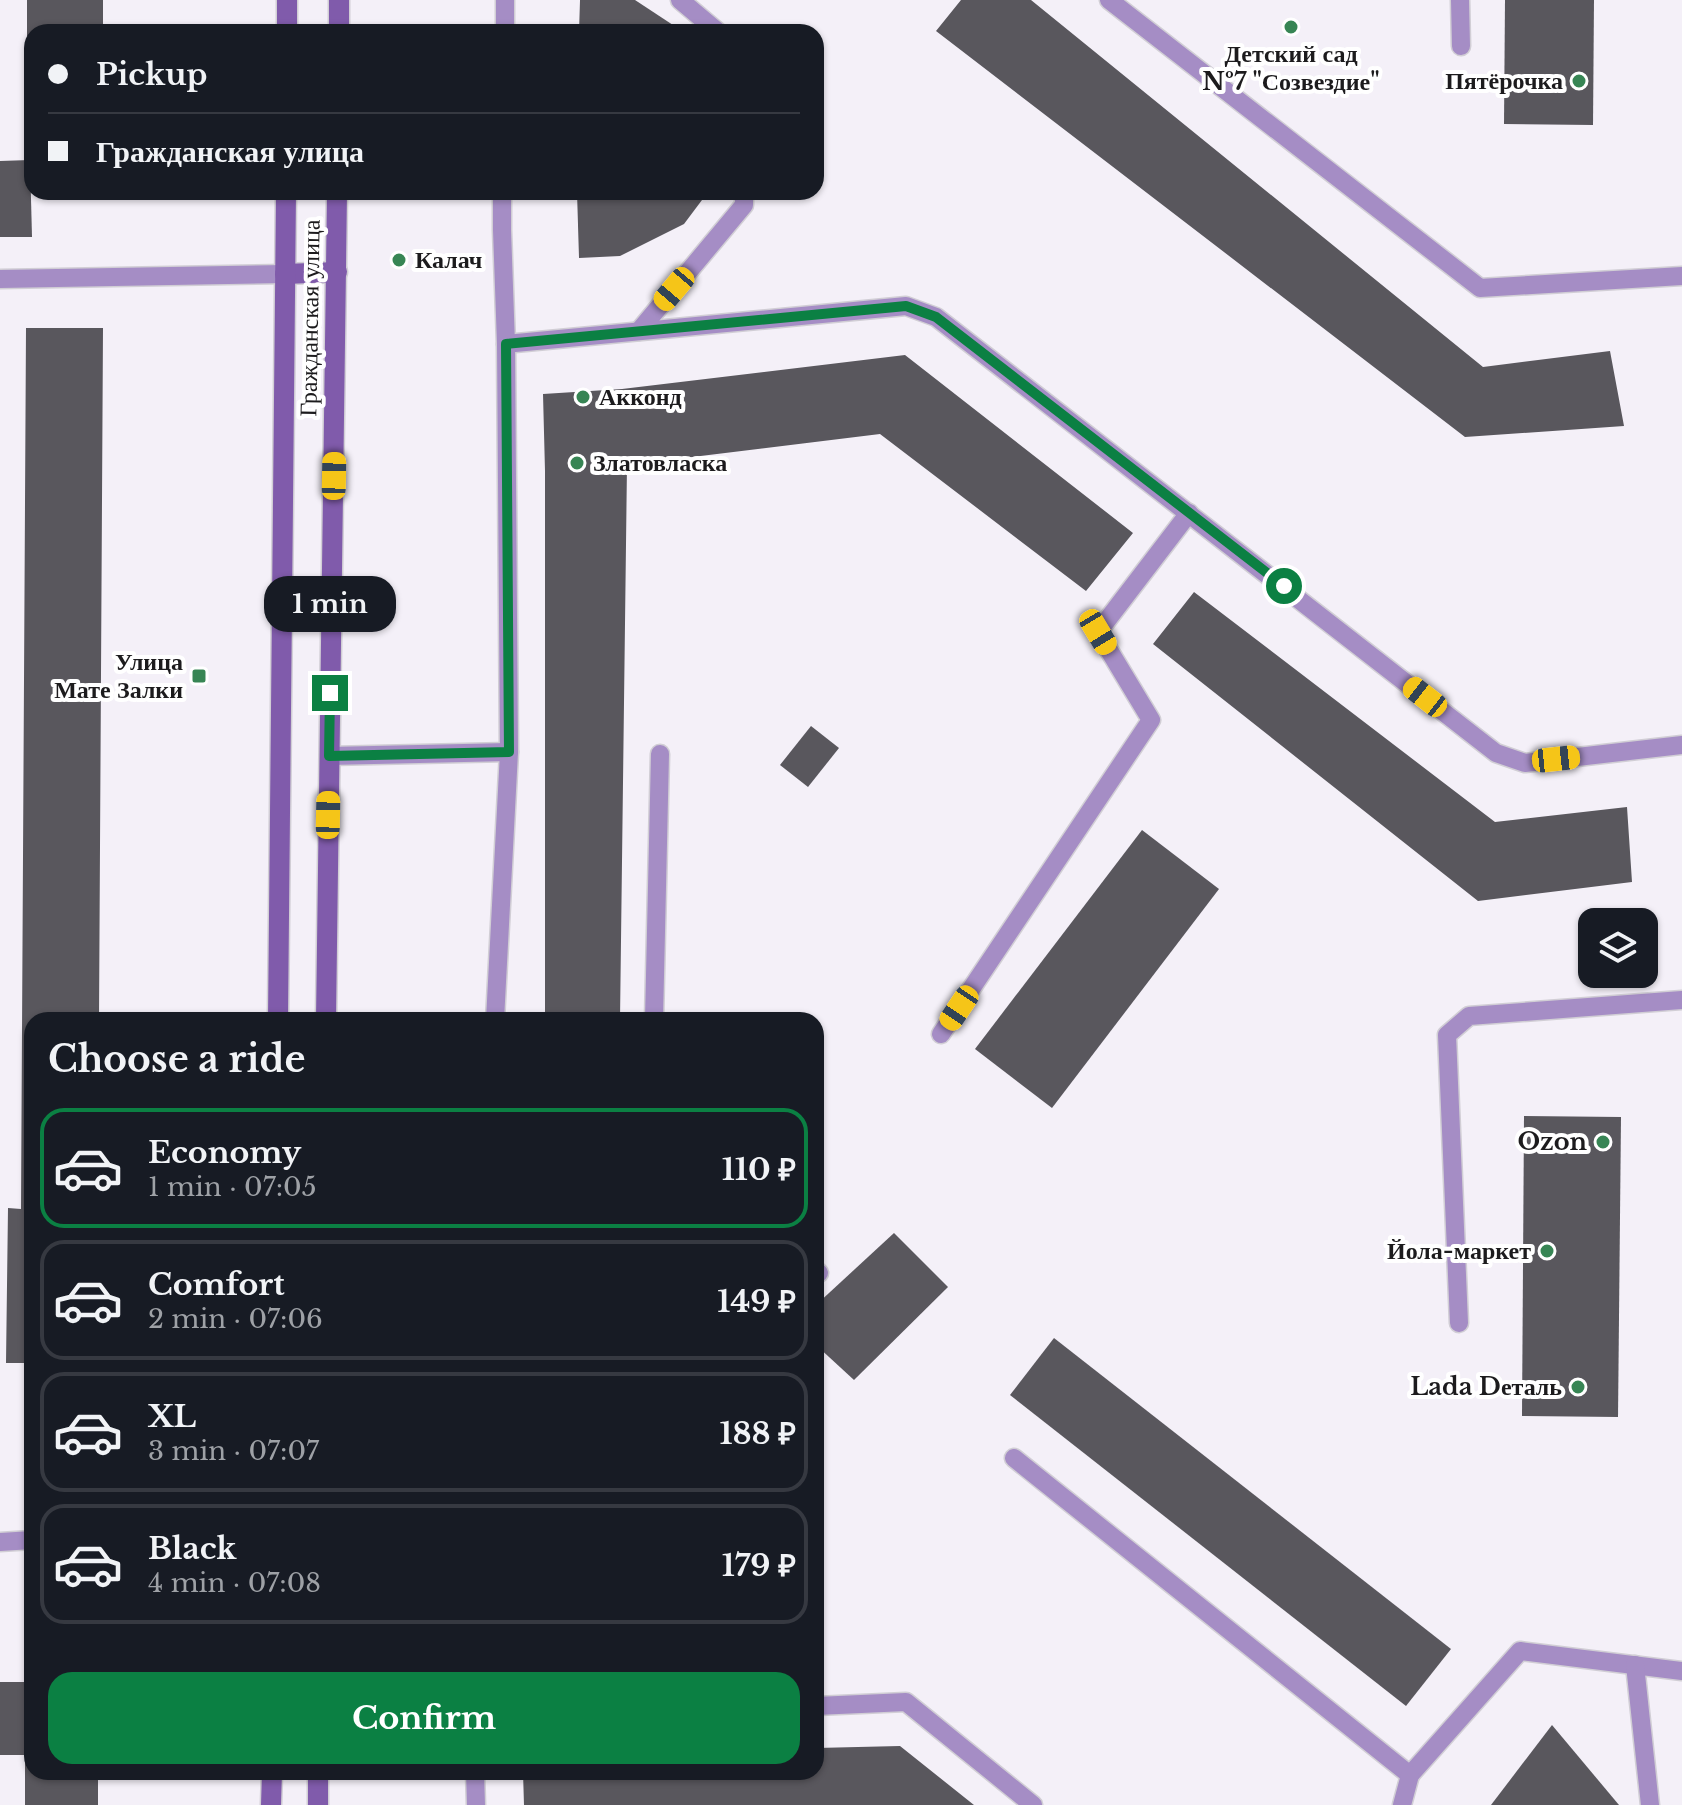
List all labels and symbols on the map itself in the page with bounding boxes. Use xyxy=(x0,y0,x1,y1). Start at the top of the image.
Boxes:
marker: Детский сад №7 "Созвездие" xyxy=(1282,18,1300,36)
place label: Детский сад №7 "Созвездие" xyxy=(1202,39,1380,96)
place label: Пятёрочка xyxy=(1445,66,1563,95)
marker: Пятёрочка xyxy=(1570,72,1588,90)
street label: Гражданская улица xyxy=(293,219,326,417)
place label: Калач xyxy=(415,245,482,274)
marker: Калач xyxy=(390,251,408,269)
car xyxy=(649,263,699,315)
place label: Акконд xyxy=(599,382,682,411)
marker: Акконд xyxy=(574,388,592,406)
place label: Златовласка xyxy=(593,448,727,477)
car xyxy=(322,452,346,500)
marker: Златовласка xyxy=(568,454,586,472)
route start xyxy=(1266,568,1302,604)
callout: 1 min xyxy=(264,577,396,633)
car xyxy=(1075,605,1121,659)
place label: Улица Мате Залки xyxy=(54,647,183,704)
marker: Улица Мате Залки xyxy=(190,667,208,685)
car xyxy=(1399,673,1451,721)
route end xyxy=(312,675,348,711)
car xyxy=(1531,745,1581,773)
car xyxy=(316,791,340,839)
car xyxy=(936,981,982,1035)
place label: Ozon xyxy=(1518,1127,1588,1156)
marker: Ozon xyxy=(1594,1133,1612,1151)
place label: Йола-маркет xyxy=(1387,1236,1531,1265)
marker: Йола-маркет xyxy=(1538,1242,1556,1260)
place label: Lada Dеталь xyxy=(1410,1372,1562,1401)
marker: Lada Dеталь xyxy=(1569,1378,1587,1396)

